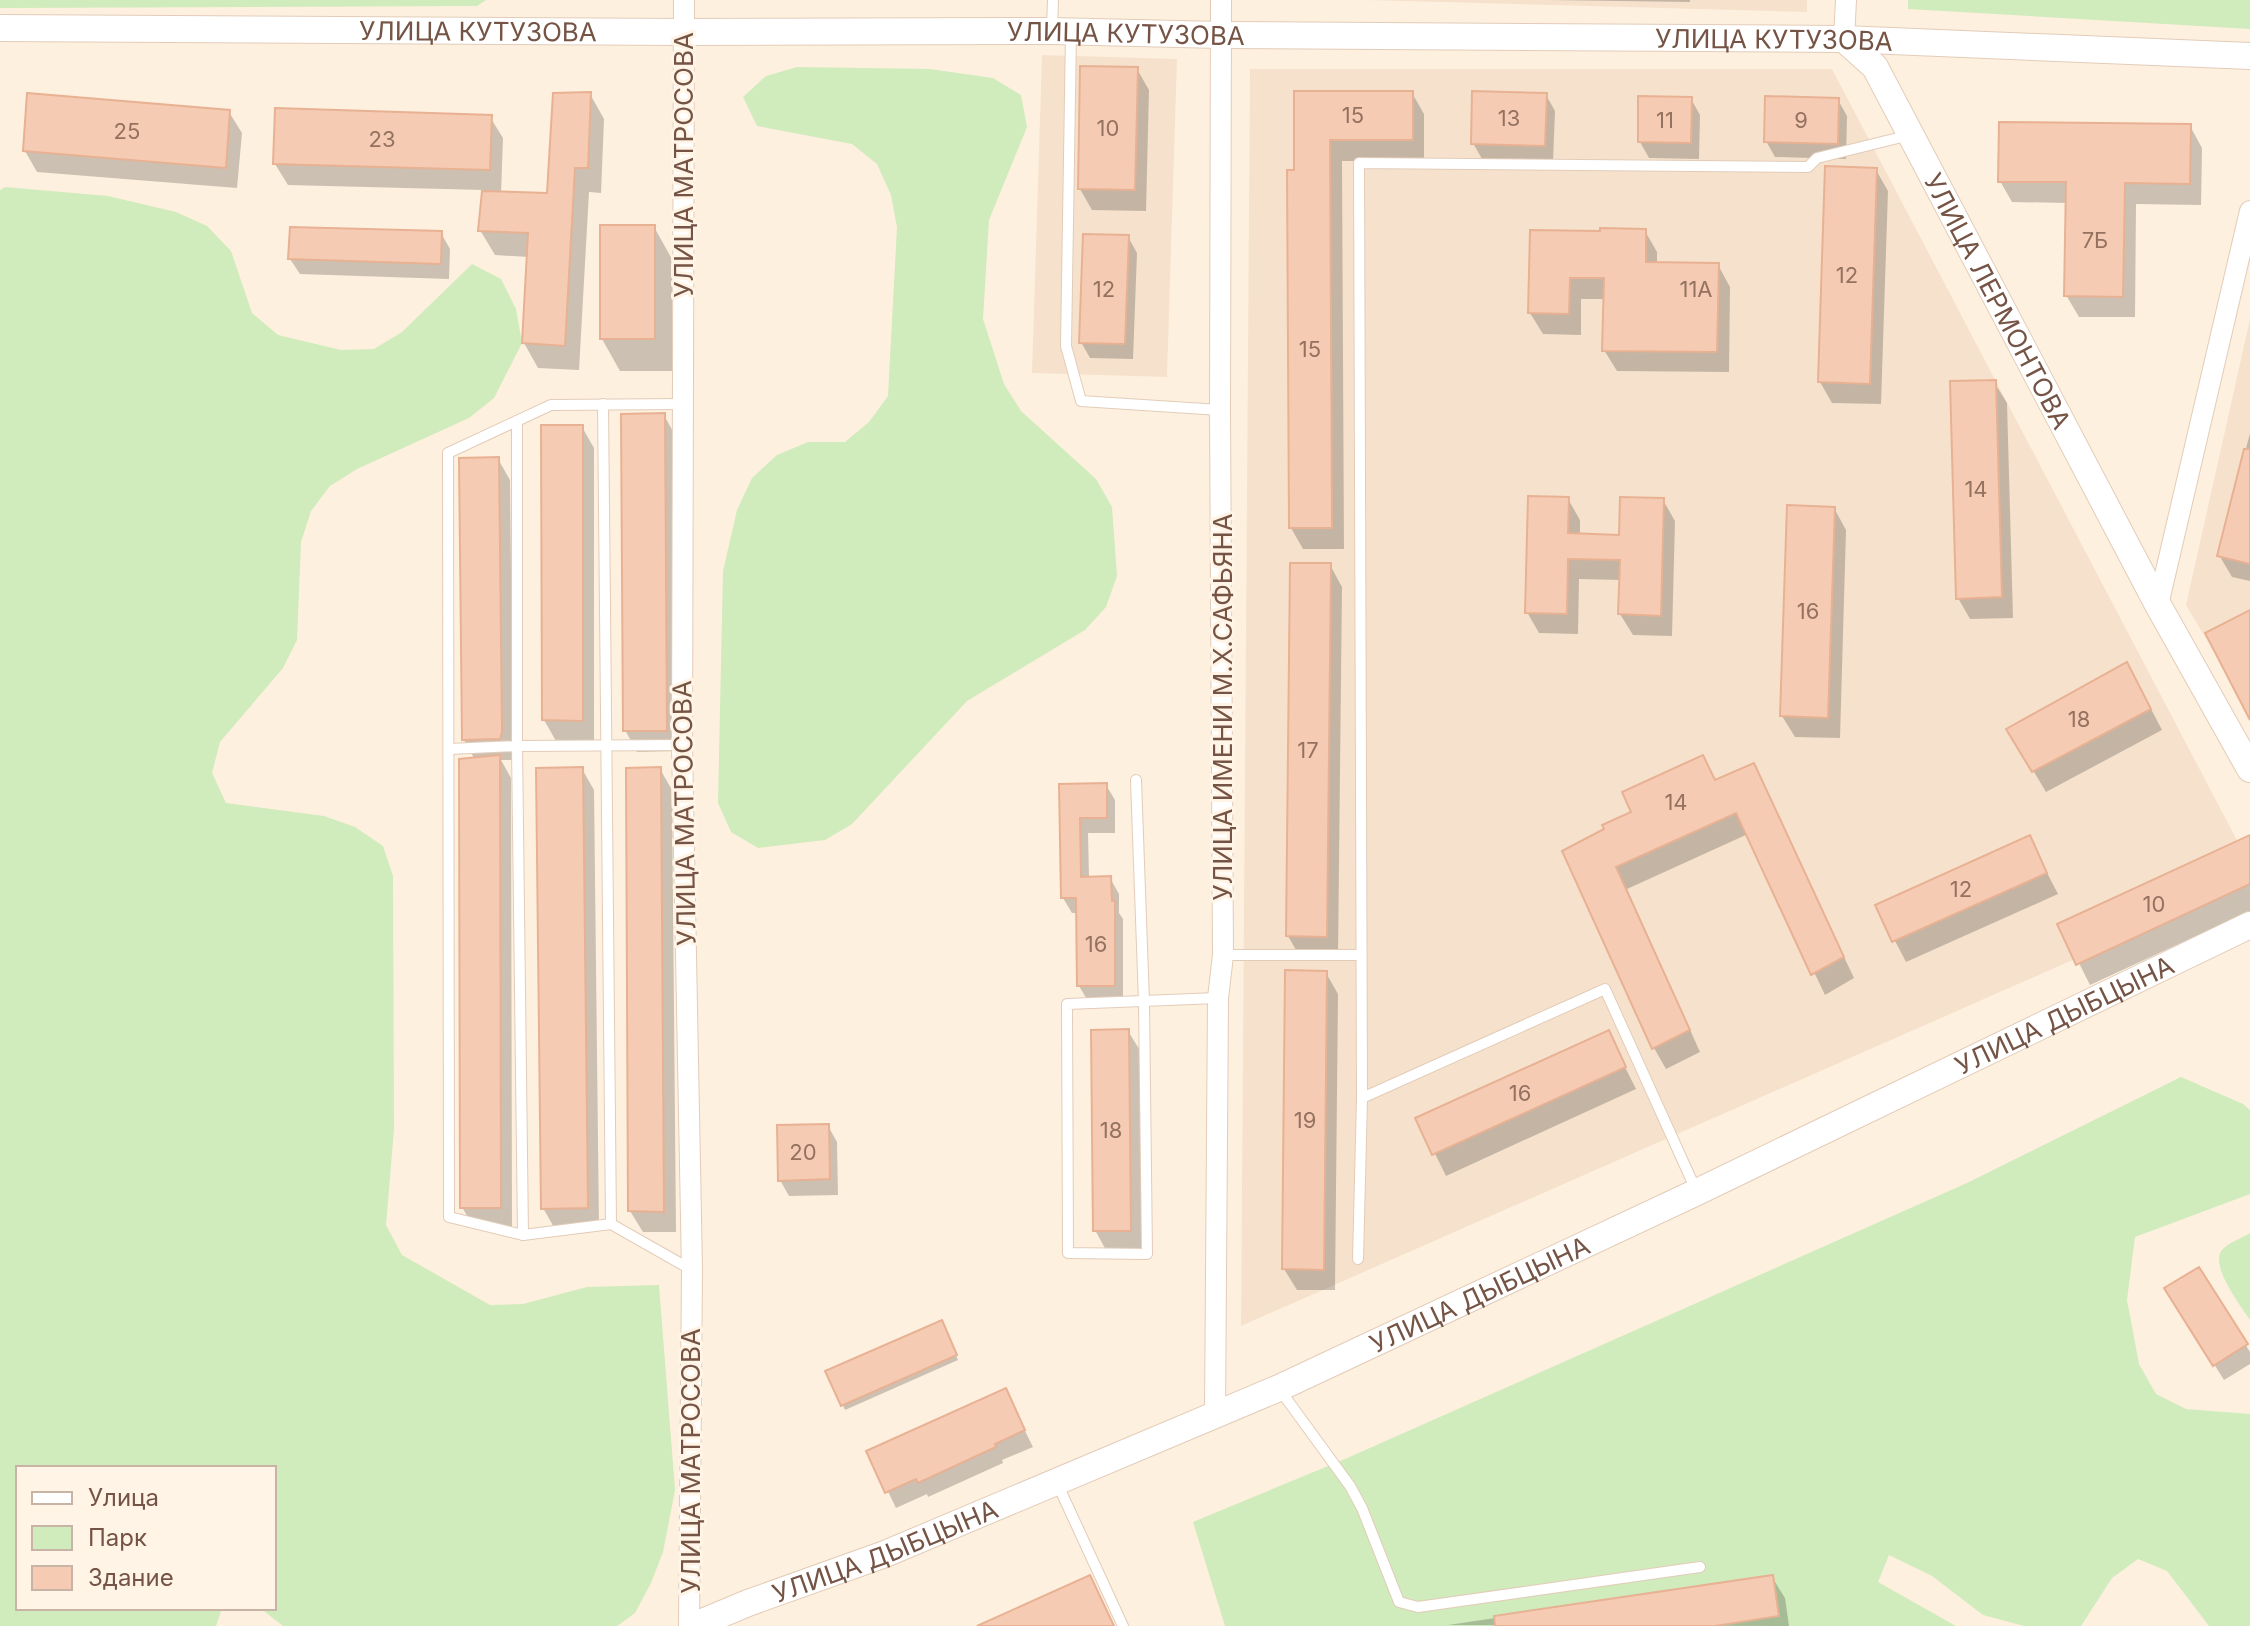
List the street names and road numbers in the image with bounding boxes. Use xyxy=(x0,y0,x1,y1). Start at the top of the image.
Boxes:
street label: УЛИЦА КУТУЗОВА xyxy=(359,15,597,47)
street label: УЛИЦА КУТУЗОВА xyxy=(1007,15,1245,51)
street label: УЛИЦА КУТУЗОВА xyxy=(1655,22,1893,57)
street label: УЛИЦА МАТРОСОВА xyxy=(668,32,699,298)
street label: УЛИЦА ЛЕРМОНТОВА xyxy=(1918,168,2078,434)
street label: УЛИЦА ИМЕНИ М.Х.САФЬЯНА xyxy=(1207,513,1238,901)
street label: УЛИЦА МАТРОСОВА xyxy=(666,680,702,946)
street label: УЛИЦА ДЫБЦЫНА xyxy=(1950,949,2179,1081)
street label: УЛИЦА ДЫБЦЫНА xyxy=(1364,1229,1594,1359)
street label: УЛИЦА МАТРОСОВА xyxy=(675,1328,706,1594)
street label: УЛИЦА ДЫБЦЫНА xyxy=(768,1493,1002,1609)

